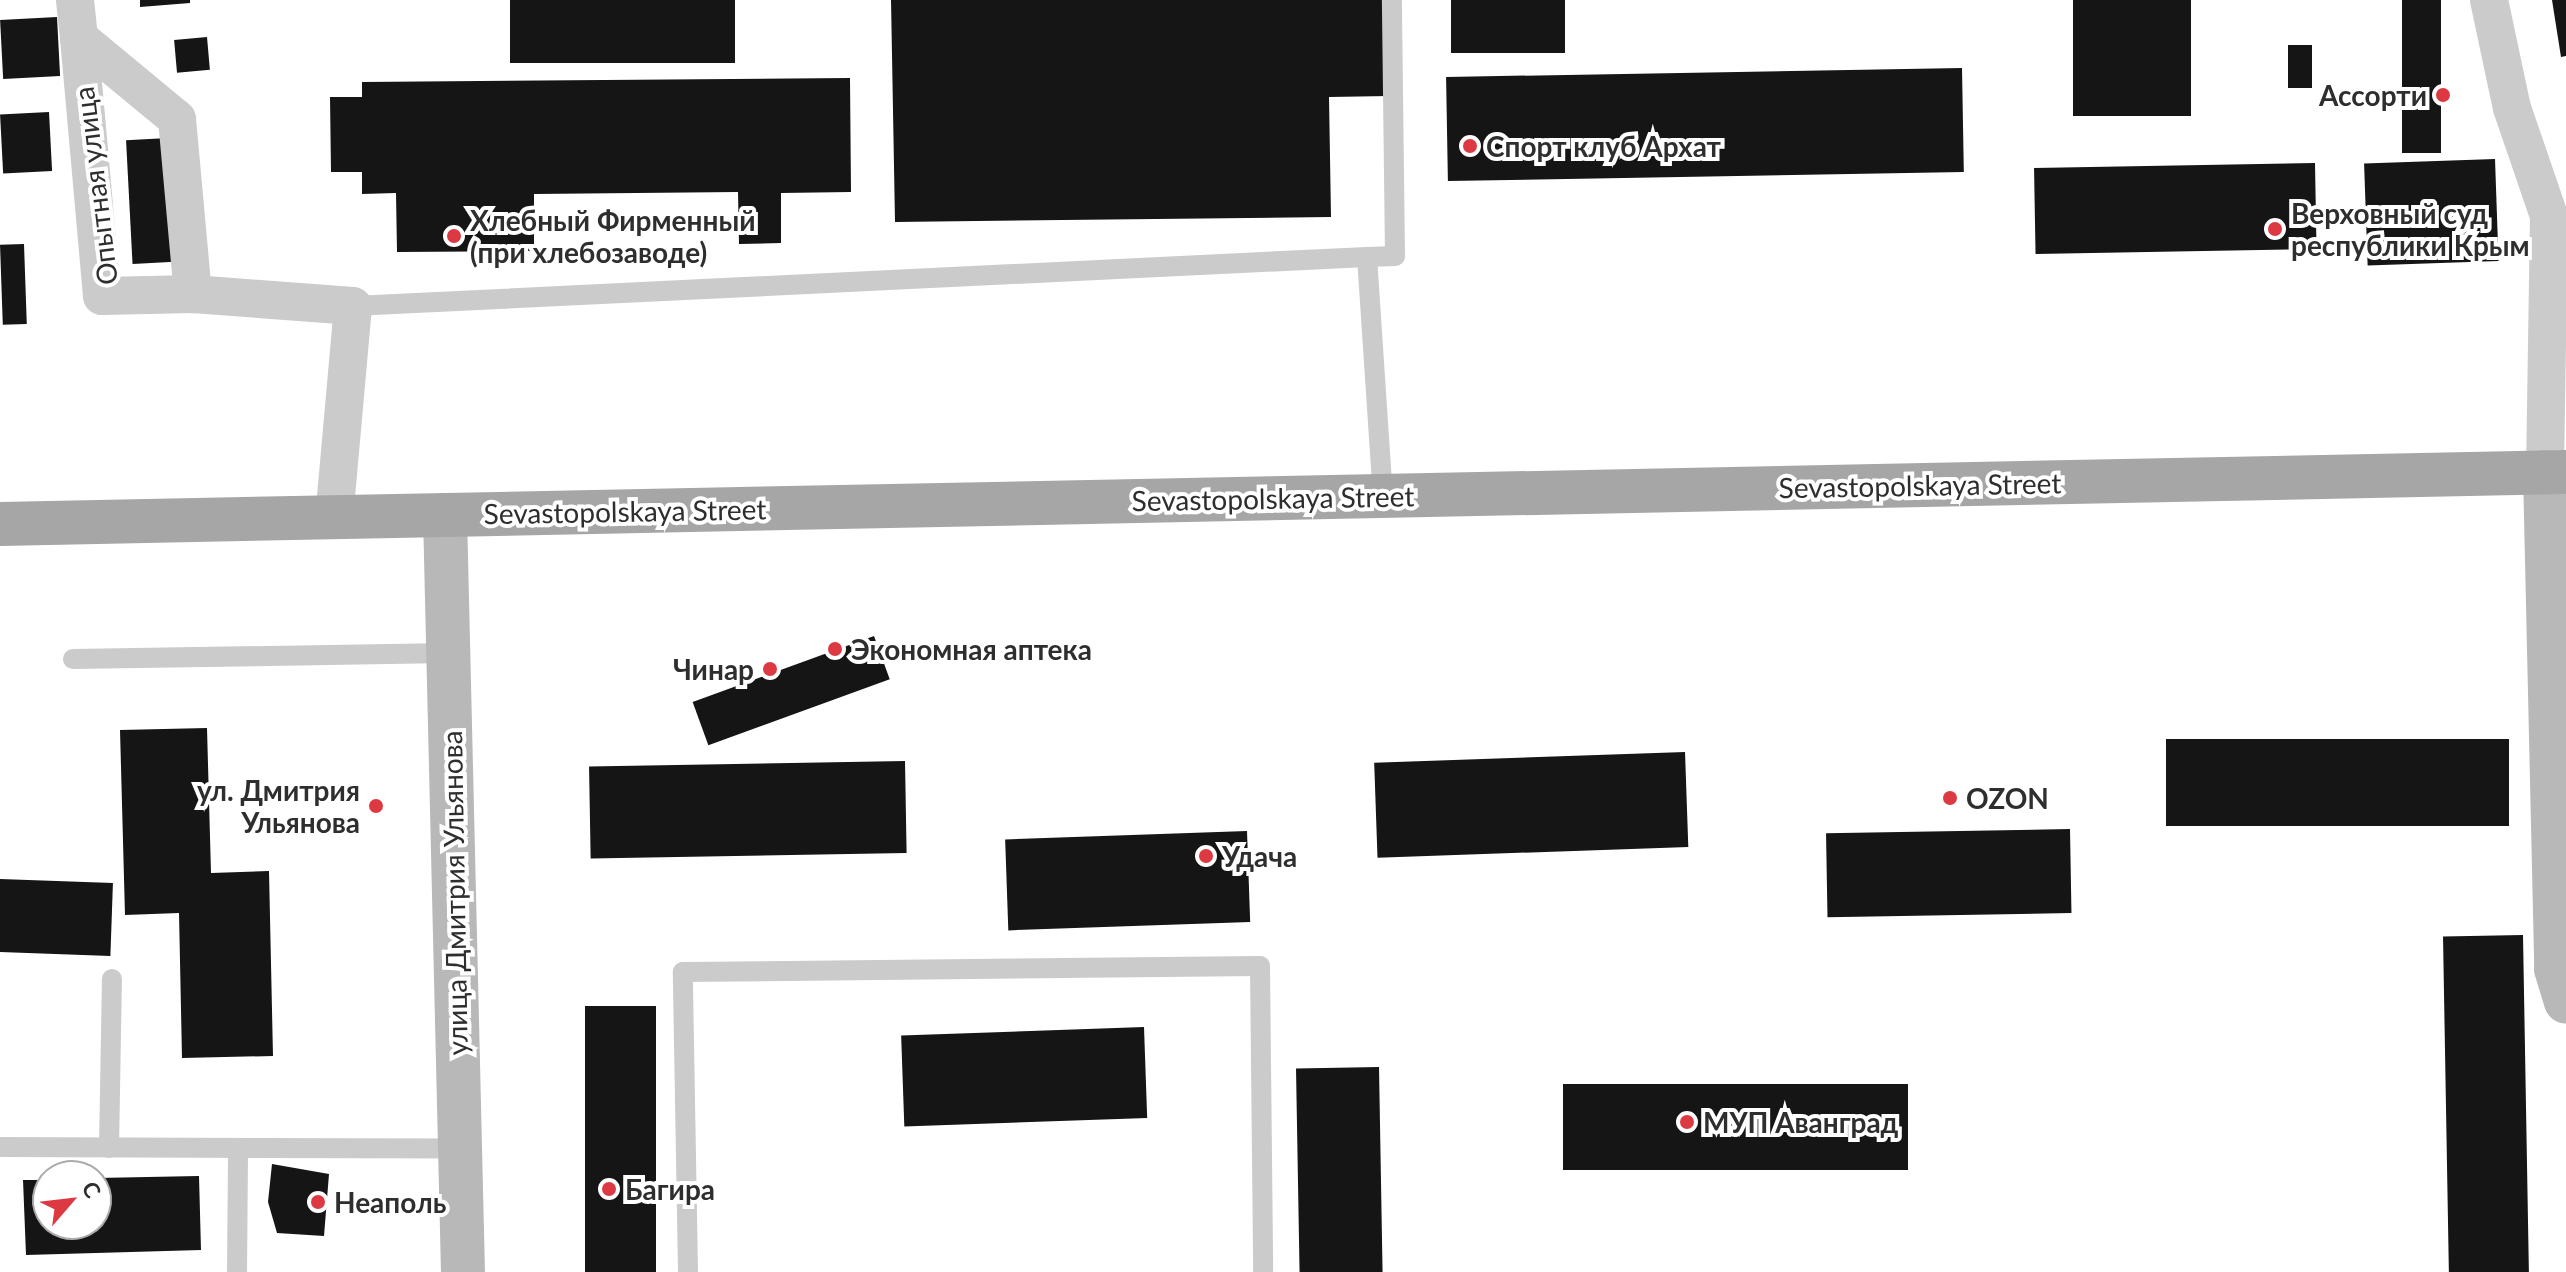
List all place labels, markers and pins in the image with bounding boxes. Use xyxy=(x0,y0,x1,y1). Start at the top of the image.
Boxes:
place label: Ассорти xyxy=(2319,78,2427,112)
marker: Ассорти xyxy=(2434,86,2452,104)
place label: Спорт клуб Архат xyxy=(1486,129,1721,163)
marker: Спорт клуб Архат xyxy=(1461,137,1479,155)
place label: Верховный суд республики Крым xyxy=(2291,196,2530,262)
place label: Хлебный Фирменный (при хлебозаводе) xyxy=(470,203,756,269)
marker: Верховный суд республики Крым xyxy=(2266,220,2284,238)
marker: Хлебный Фирменный (при хлебозаводе) xyxy=(445,227,463,245)
place label: Экономная аптека xyxy=(851,632,1092,666)
marker: Экономная аптека xyxy=(826,640,844,658)
place label: Чинар xyxy=(673,652,754,686)
marker: Чинар xyxy=(761,660,779,678)
place label: ул. Дмитрия Ульянова xyxy=(197,773,360,839)
place label: OZON xyxy=(1966,781,2049,815)
marker: OZON xyxy=(1941,789,1959,807)
marker: ул. Дмитрия Ульянова xyxy=(367,797,385,815)
place label: Удача xyxy=(1222,839,1297,873)
marker: Удача xyxy=(1197,847,1215,865)
place label: МУП Аванград xyxy=(1703,1105,1898,1139)
marker: МУП Аванград xyxy=(1678,1113,1696,1131)
place label: Багира xyxy=(625,1172,715,1206)
marker: Багира xyxy=(600,1180,618,1198)
place label: Неаполь xyxy=(334,1185,446,1219)
marker: Неаполь xyxy=(309,1193,327,1211)

